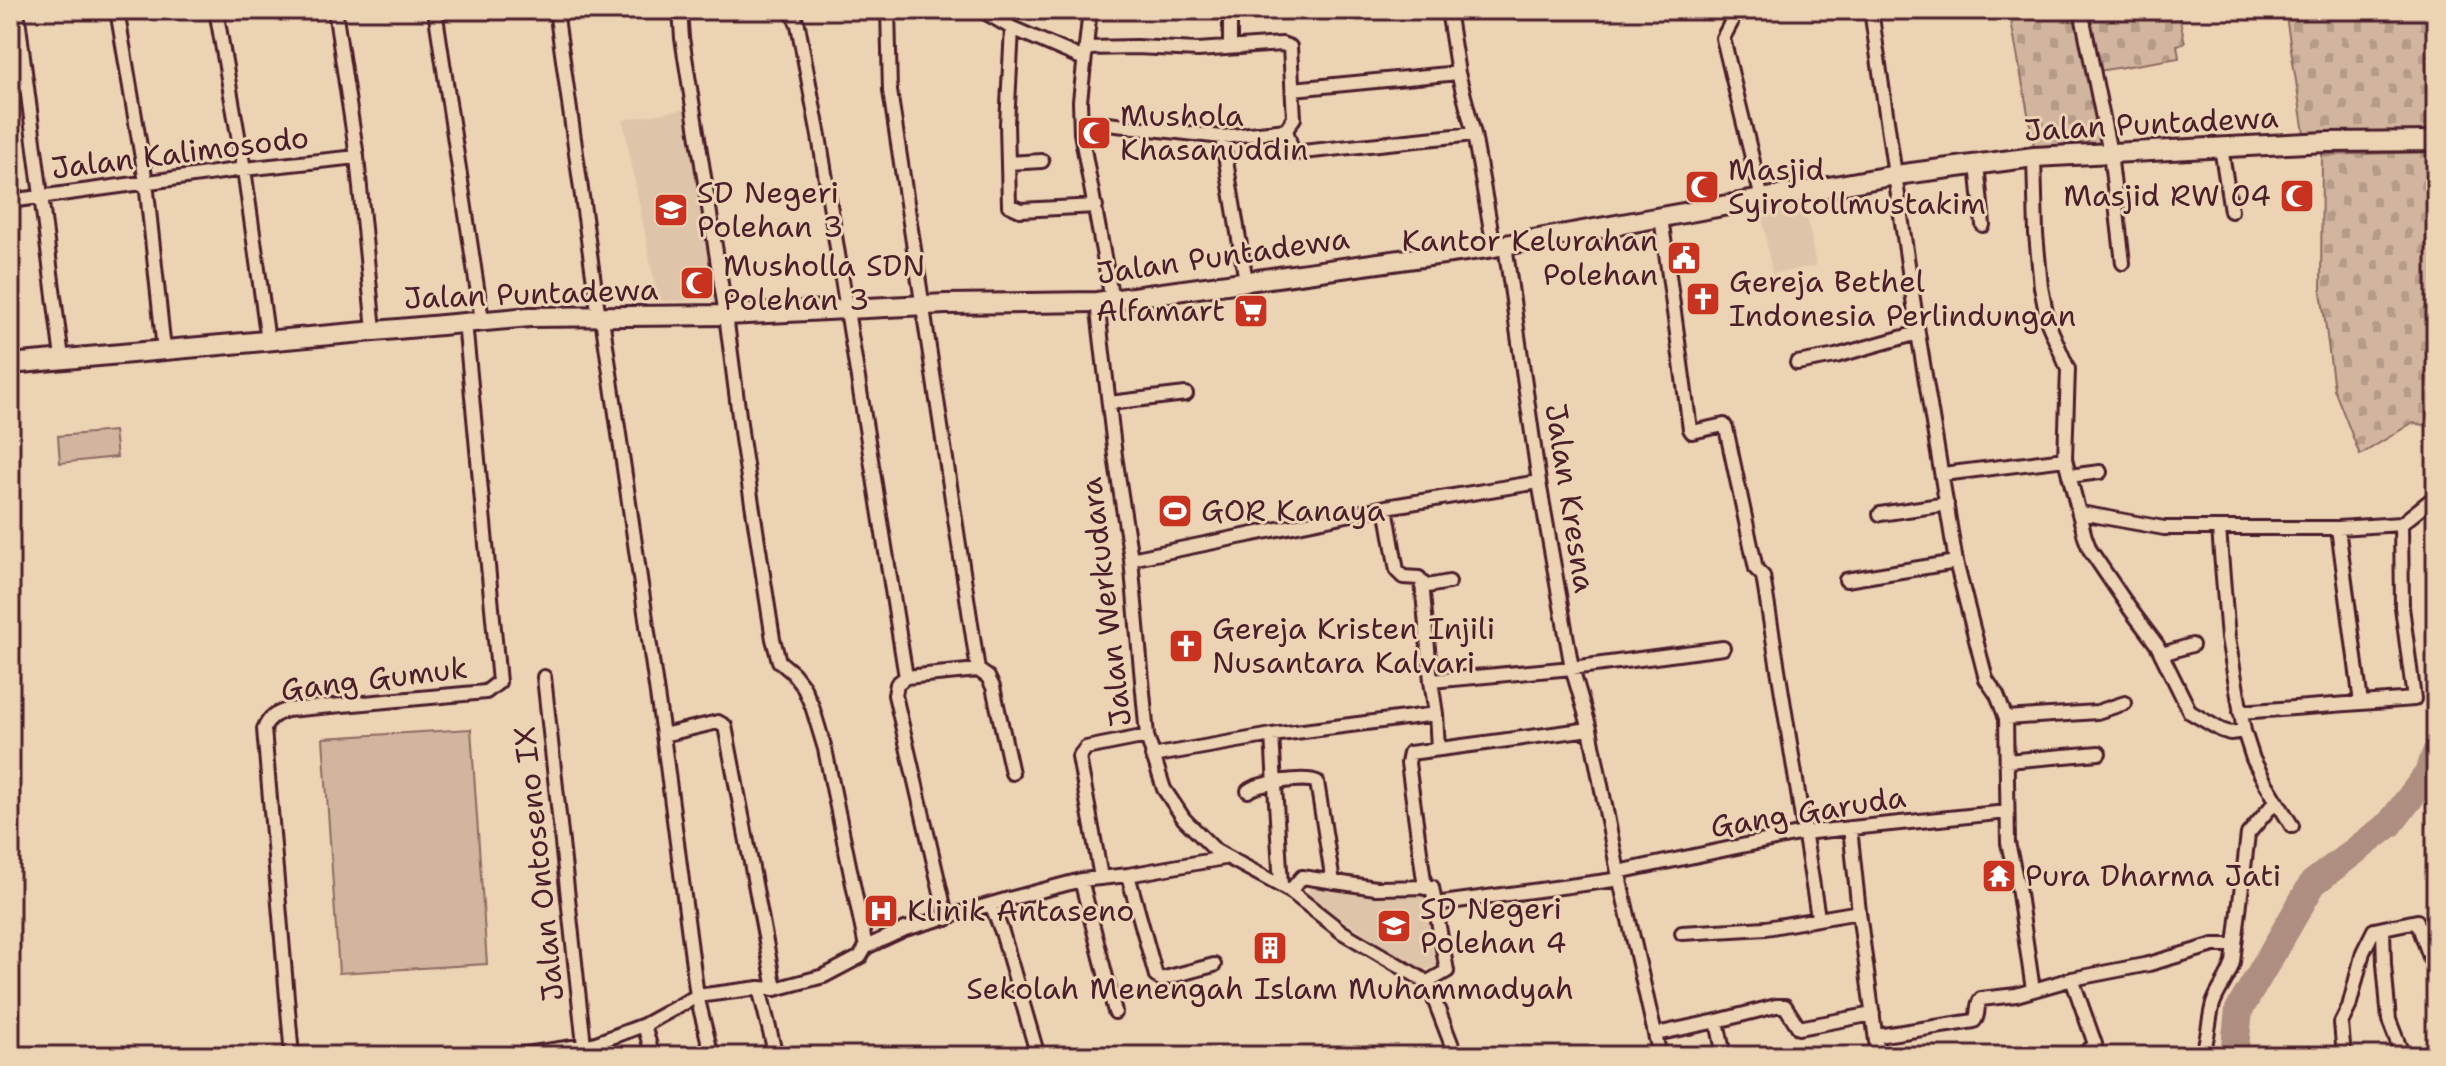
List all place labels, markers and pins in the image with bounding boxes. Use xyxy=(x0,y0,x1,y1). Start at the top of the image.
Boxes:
place label: Mushola Khasanuddin xyxy=(1120,95,1308,170)
mosque icon: Mushola Khasanuddin xyxy=(1075,114,1113,152)
place label: Masjid Syirotollmustakim xyxy=(1728,149,1986,224)
mosque icon: Masjid Syirotollmustakim xyxy=(1683,168,1721,206)
place label: SD Negeri Polehan 3 xyxy=(697,172,844,247)
place label: Masjid RW 04 xyxy=(2063,175,2271,216)
mosque icon: Masjid RW 04 xyxy=(2278,177,2316,215)
school or university icon: SD Negeri Polehan 3 xyxy=(652,191,690,229)
place label: Kantor Kelurahan Polehan xyxy=(1401,220,1658,295)
public building icon: Kantor Kelurahan Polehan xyxy=(1665,239,1703,277)
place label: Musholla SDN Polehan 3 xyxy=(723,245,925,320)
place label: Gereja Bethel Indonesia Perlindungan xyxy=(1729,261,2076,336)
mosque icon: Musholla SDN Polehan 3 xyxy=(678,264,716,302)
church icon: Gereja Bethel Indonesia Perlindungan xyxy=(1684,280,1722,318)
place label: Alfamart xyxy=(1096,290,1225,331)
supermarket icon: Alfamart xyxy=(1232,292,1270,330)
place label: GOR Kanaya xyxy=(1201,490,1386,531)
sports icon: GOR Kanaya xyxy=(1156,492,1194,530)
place label: Gereja Kristen Injili Nusantara Kalvari xyxy=(1212,608,1495,683)
church icon: Gereja Kristen Injili Nusantara Kalvari xyxy=(1167,627,1205,665)
place label: Pura Dharma Jati xyxy=(2025,855,2281,896)
temple icon: Pura Dharma Jati xyxy=(1980,857,2018,895)
place label: SD Negeri Polehan 4 xyxy=(1420,888,1567,963)
place label: Klinik Antaseno xyxy=(907,890,1134,931)
hospital icon: Klinik Antaseno xyxy=(862,892,900,930)
school or university icon: SD Negeri Polehan 4 xyxy=(1375,907,1413,945)
building icon: Sekolah Menengah Islam Muhammadyah xyxy=(1251,929,1289,967)
place label: Sekolah Menengah Islam Muhammadyah xyxy=(966,968,1574,1009)

